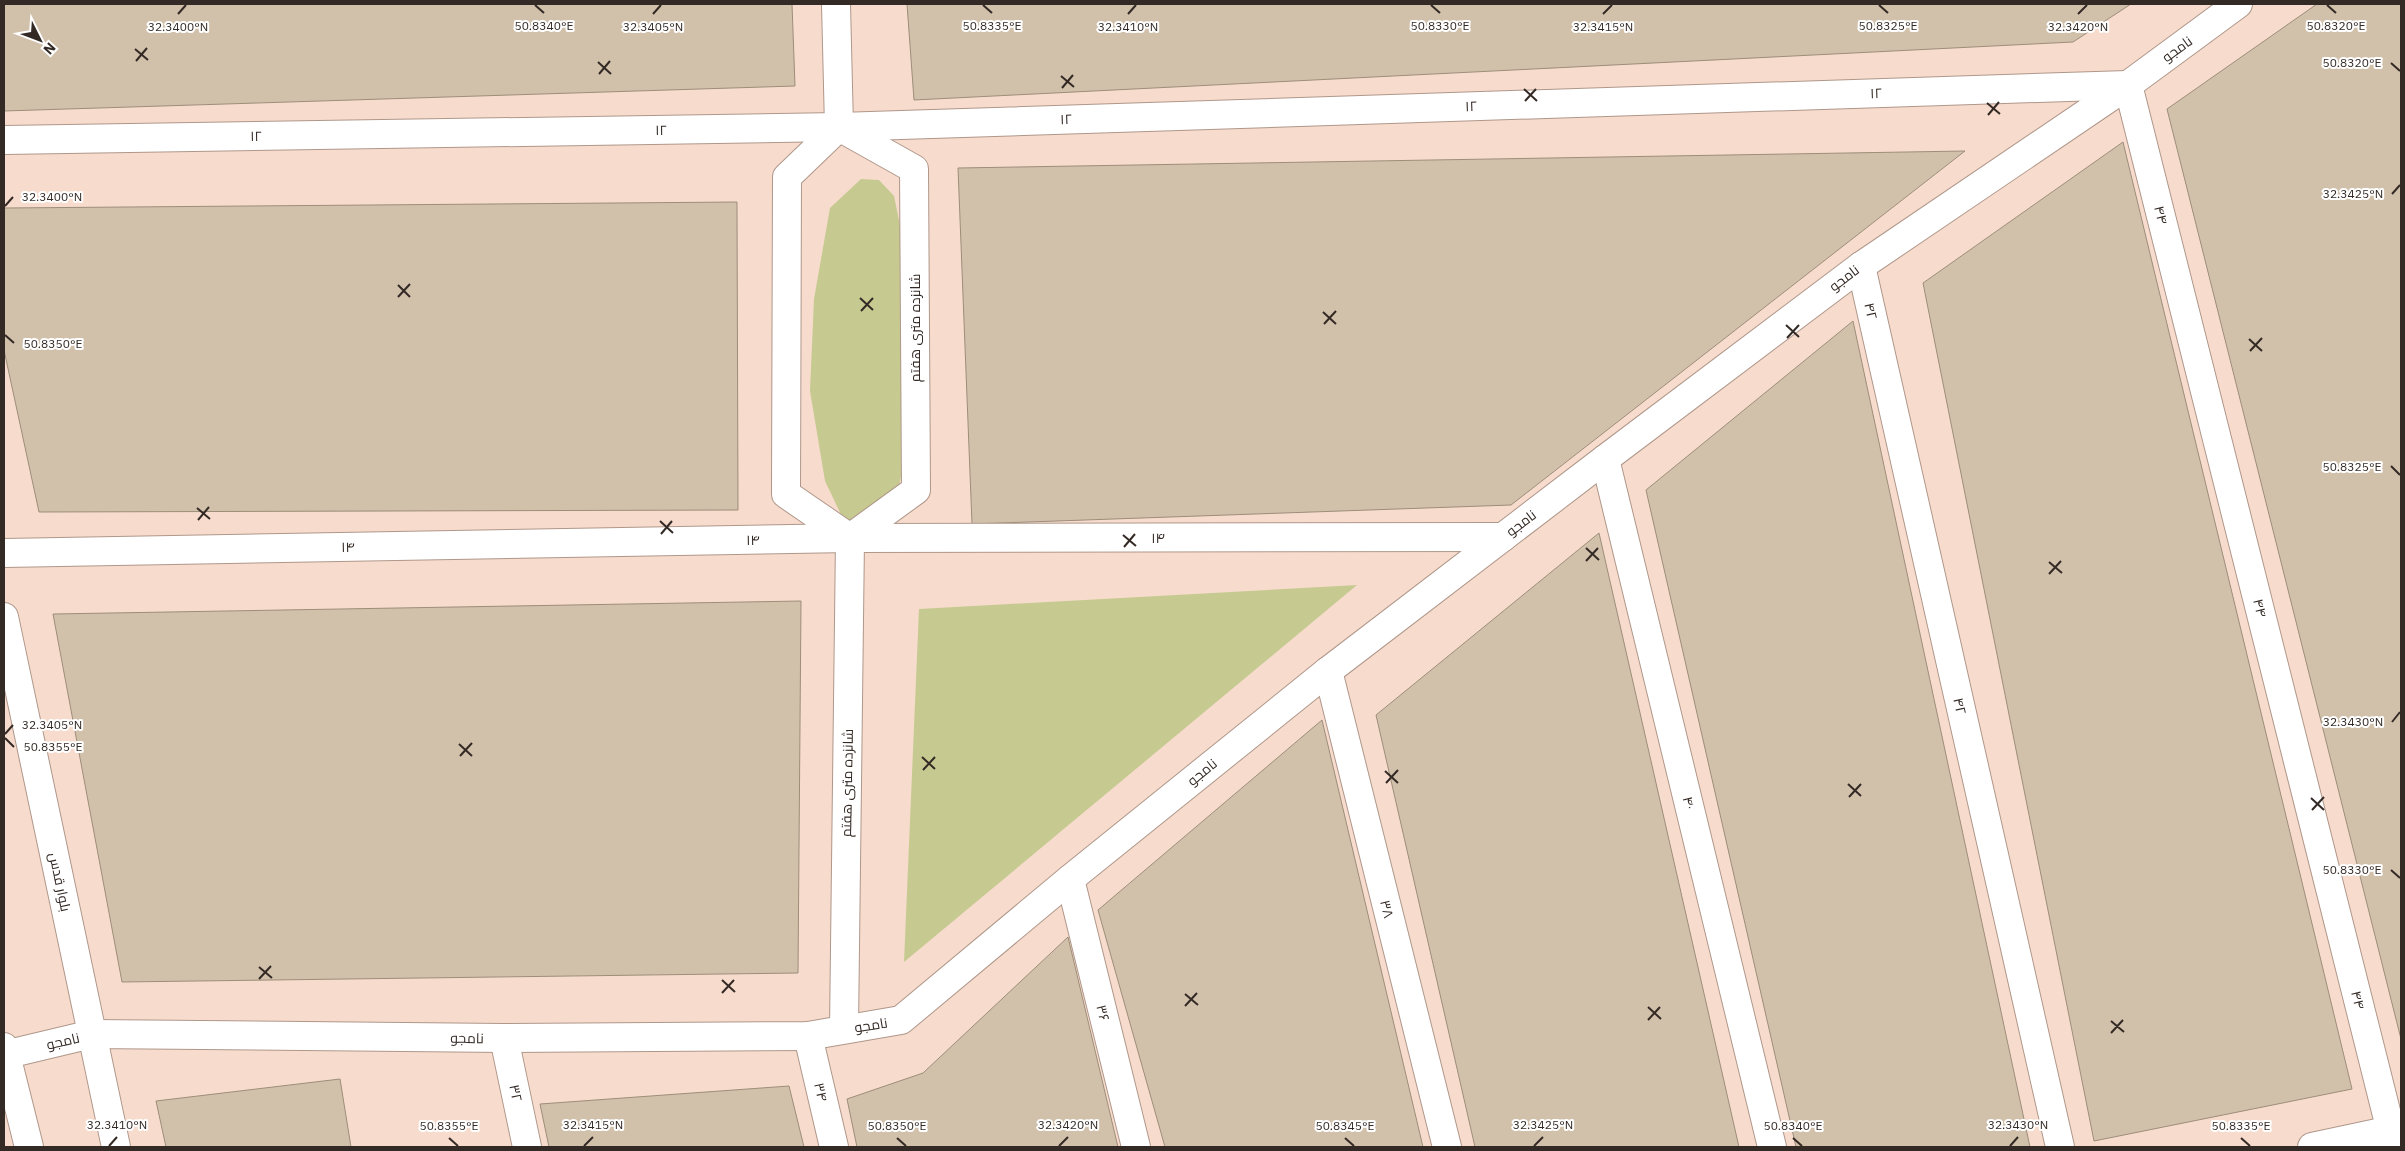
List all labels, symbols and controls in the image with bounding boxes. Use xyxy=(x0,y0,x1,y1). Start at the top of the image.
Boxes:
north arrow xyxy=(15,15,65,65)
text: 50.8340°E xyxy=(514,18,574,33)
text: 50.8335°E xyxy=(962,18,1022,33)
text: 50.8330°E xyxy=(1410,18,1470,33)
text: 50.8325°E xyxy=(1858,18,1918,33)
text: 50.8320°E xyxy=(2306,18,2366,33)
text: 32.3400°N xyxy=(148,19,208,34)
text: 32.3405°N xyxy=(623,19,683,34)
text: 32.3410°N xyxy=(1098,19,1158,34)
text: 32.3415°N xyxy=(1573,19,1633,34)
text: 32.3420°N xyxy=(2048,19,2108,34)
street label: نامجو xyxy=(2158,32,2196,66)
text: N xyxy=(40,39,60,58)
text: 50.8320°E xyxy=(2322,55,2382,70)
street label: ۱۲ xyxy=(1870,84,1882,102)
street label: ۱۲ xyxy=(1465,97,1477,115)
street label: ۱۲ xyxy=(1060,110,1072,128)
street label: ۱۲ xyxy=(655,121,667,139)
street label: ۱۲ xyxy=(250,127,262,145)
text: 32.3425°N xyxy=(2323,186,2383,201)
text: 32.3400°N xyxy=(22,189,82,204)
street label: ۴۴ xyxy=(2150,204,2172,226)
street label: نامجو xyxy=(1825,261,1863,295)
street label: شانزده متری هفتم xyxy=(906,274,925,382)
street label: ۴۲ xyxy=(1860,301,1882,321)
text: 50.8350°E xyxy=(23,336,83,351)
text: 50.8325°E xyxy=(2322,459,2382,474)
street label: نامجو xyxy=(1502,506,1540,540)
street label: ۱۴ xyxy=(1151,529,1165,547)
street label: ۱۴ xyxy=(746,531,760,549)
street label: ۱۴ xyxy=(341,538,355,556)
street label: ۴۴ xyxy=(2249,597,2271,619)
street label: ۴۲ xyxy=(1949,696,1971,716)
text: 32.3430°N xyxy=(2323,714,2383,729)
text: 32.3405°N xyxy=(22,717,82,732)
street label: شانزده متری هفتم xyxy=(837,729,858,837)
text: 50.8355°E xyxy=(23,739,83,754)
street label: نامجو xyxy=(1183,754,1221,790)
street label: ۴۰ xyxy=(1679,795,1699,811)
street label: بلوار قدس xyxy=(45,851,75,913)
text: 50.8330°E xyxy=(2322,862,2382,877)
street label: ۳۸ xyxy=(1376,898,1398,920)
street label: ۴۴ xyxy=(2347,989,2369,1011)
street label: ۳۶ xyxy=(1092,1003,1114,1023)
street label: نامجو xyxy=(853,1013,889,1037)
street label: نامجو xyxy=(45,1028,81,1054)
street label: نامجو xyxy=(450,1029,484,1047)
street label: ۳۴ xyxy=(810,1081,832,1103)
street label: ۳۲ xyxy=(505,1083,527,1103)
text: 32.3410°N xyxy=(87,1117,147,1132)
text: 32.3415°N xyxy=(563,1117,623,1132)
text: 32.3420°N xyxy=(1038,1117,1098,1132)
text: 32.3425°N xyxy=(1513,1117,1573,1132)
text: 32.3430°N xyxy=(1988,1117,2048,1132)
text: 50.8355°E xyxy=(419,1118,479,1133)
text: 50.8350°E xyxy=(867,1118,927,1133)
text: 50.8345°E xyxy=(1315,1118,1375,1133)
text: 50.8340°E xyxy=(1763,1118,1823,1133)
text: 50.8335°E xyxy=(2211,1118,2271,1133)

